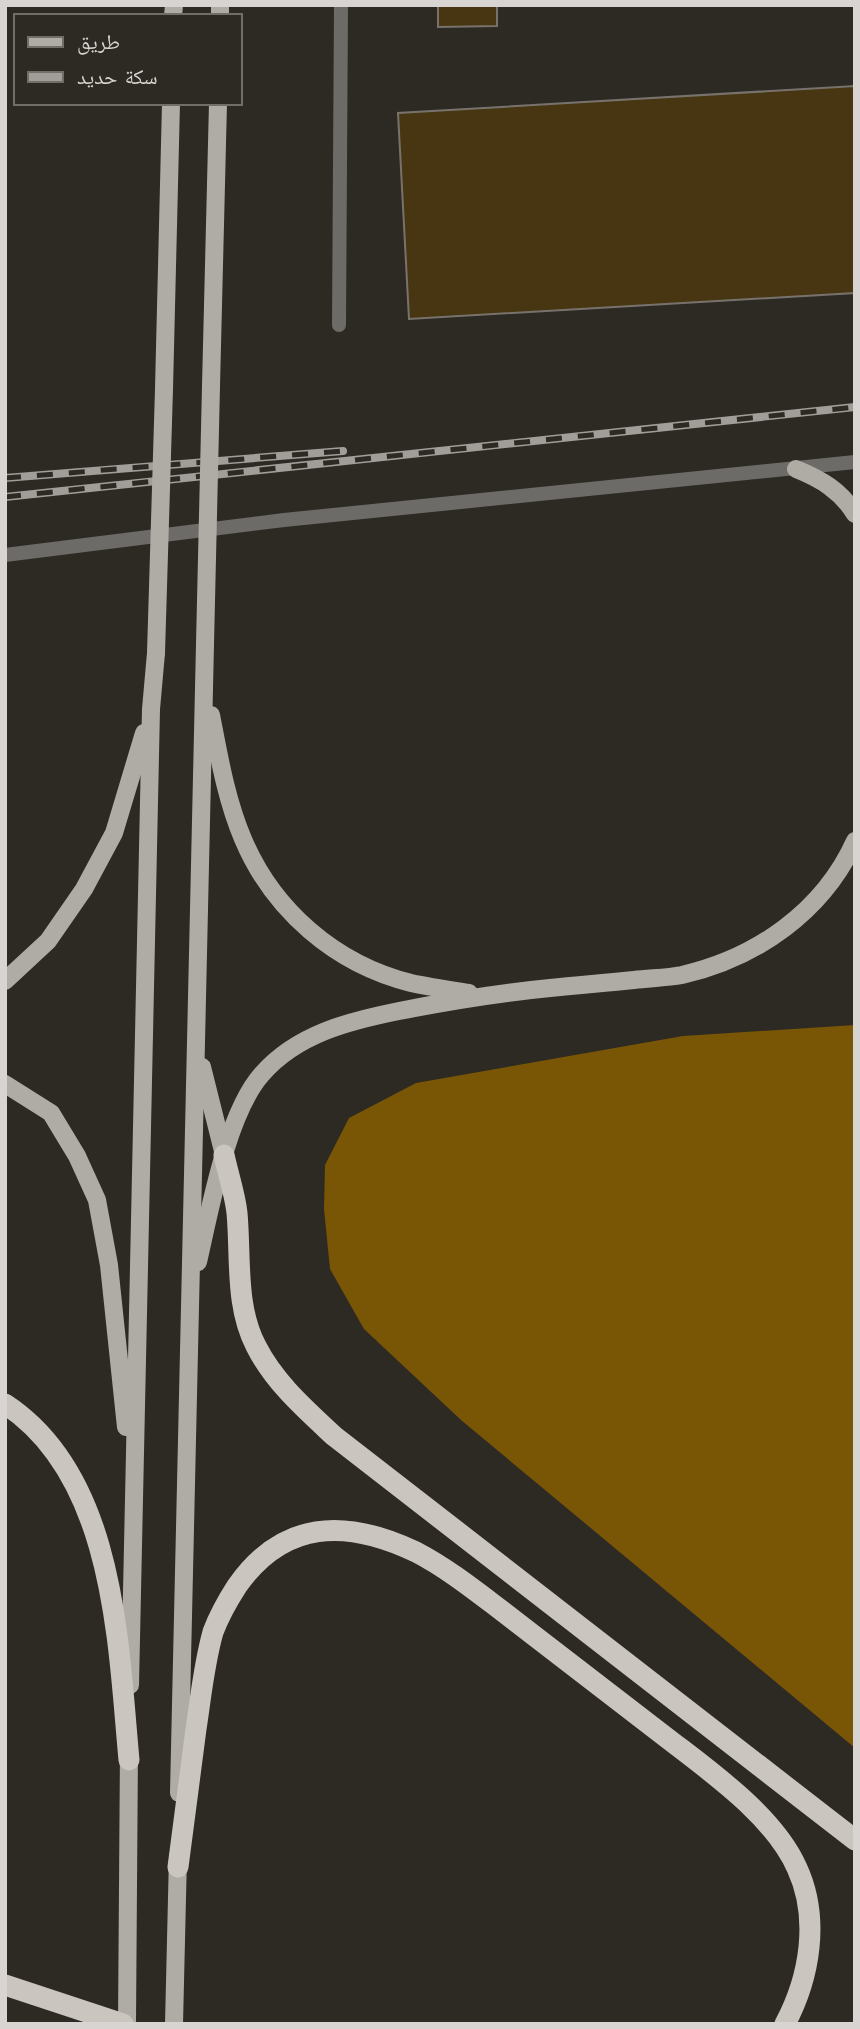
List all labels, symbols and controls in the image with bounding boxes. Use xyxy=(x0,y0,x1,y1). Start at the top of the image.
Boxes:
legend xyxy=(14,14,242,105)
text: طريق xyxy=(77,29,120,55)
text: سكة حديد xyxy=(77,64,158,89)

